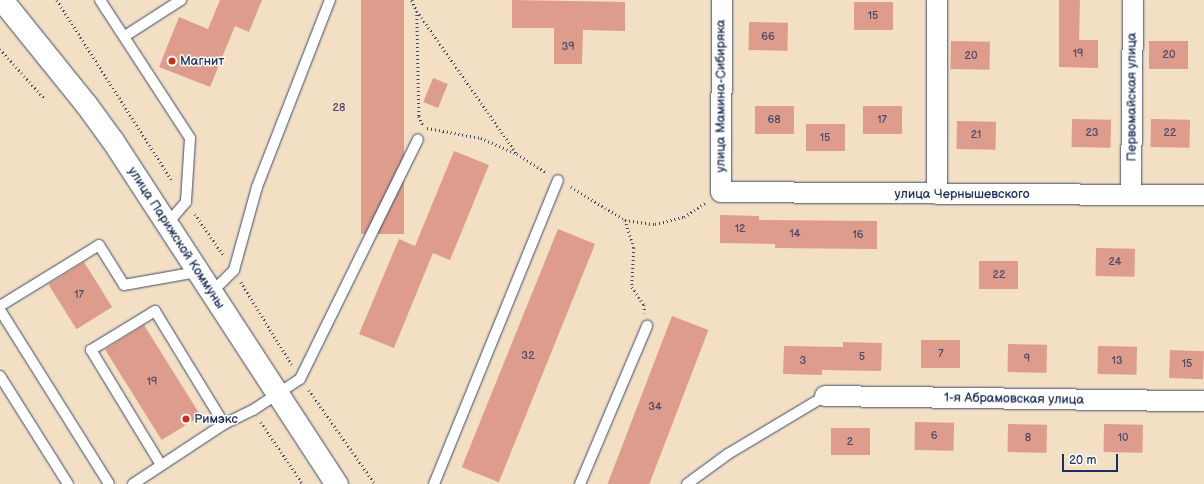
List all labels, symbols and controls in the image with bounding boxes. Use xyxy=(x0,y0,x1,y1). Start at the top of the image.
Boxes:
house number: 15 xyxy=(868,9,878,23)
street label: улица Мамина-Сибиряка xyxy=(713,19,729,173)
house number: 66 xyxy=(761,30,775,44)
street label: Первомайская улица xyxy=(1124,32,1140,162)
house number: 39 xyxy=(561,40,575,54)
house number: 19 xyxy=(1073,47,1083,61)
house number: 20 xyxy=(1163,48,1175,62)
house number: 20 xyxy=(965,49,977,63)
place label: Магнит xyxy=(180,53,224,69)
marker: Магнит xyxy=(167,56,177,66)
house number: 28 xyxy=(333,101,345,115)
house number: 68 xyxy=(767,113,781,127)
house number: 17 xyxy=(877,113,887,127)
house number: 23 xyxy=(1085,126,1099,140)
house number: 22 xyxy=(1164,126,1176,140)
house number: 21 xyxy=(971,128,981,142)
house number: 15 xyxy=(820,131,830,145)
street label: улица Парижской Коммуны xyxy=(124,164,228,312)
street label: улица Чернышевского xyxy=(895,186,1029,202)
house number: 12 xyxy=(735,222,745,236)
house number: 14 xyxy=(790,227,800,241)
house number: 16 xyxy=(853,228,863,242)
house number: 24 xyxy=(1108,255,1122,269)
house number: 22 xyxy=(993,268,1005,282)
house number: 17 xyxy=(74,288,84,302)
house number: 7 xyxy=(938,347,944,361)
house number: 32 xyxy=(521,349,535,363)
house number: 5 xyxy=(859,350,865,364)
house number: 9 xyxy=(1024,352,1030,366)
house number: 3 xyxy=(800,354,806,368)
house number: 13 xyxy=(1111,354,1123,368)
house number: 15 xyxy=(1182,357,1192,371)
house number: 19 xyxy=(147,375,157,389)
street label: 1-я Абрамовская улица xyxy=(944,390,1084,408)
house number: 34 xyxy=(648,400,662,414)
place label: Римэкс xyxy=(194,411,238,427)
marker: Римэкс xyxy=(181,414,191,424)
house number: 6 xyxy=(931,429,937,443)
house number: 8 xyxy=(1025,431,1031,445)
house number: 10 xyxy=(1118,431,1128,445)
house number: 2 xyxy=(847,435,853,449)
scale bar xyxy=(1064,446,1120,472)
text: 20 m xyxy=(1069,453,1096,468)

